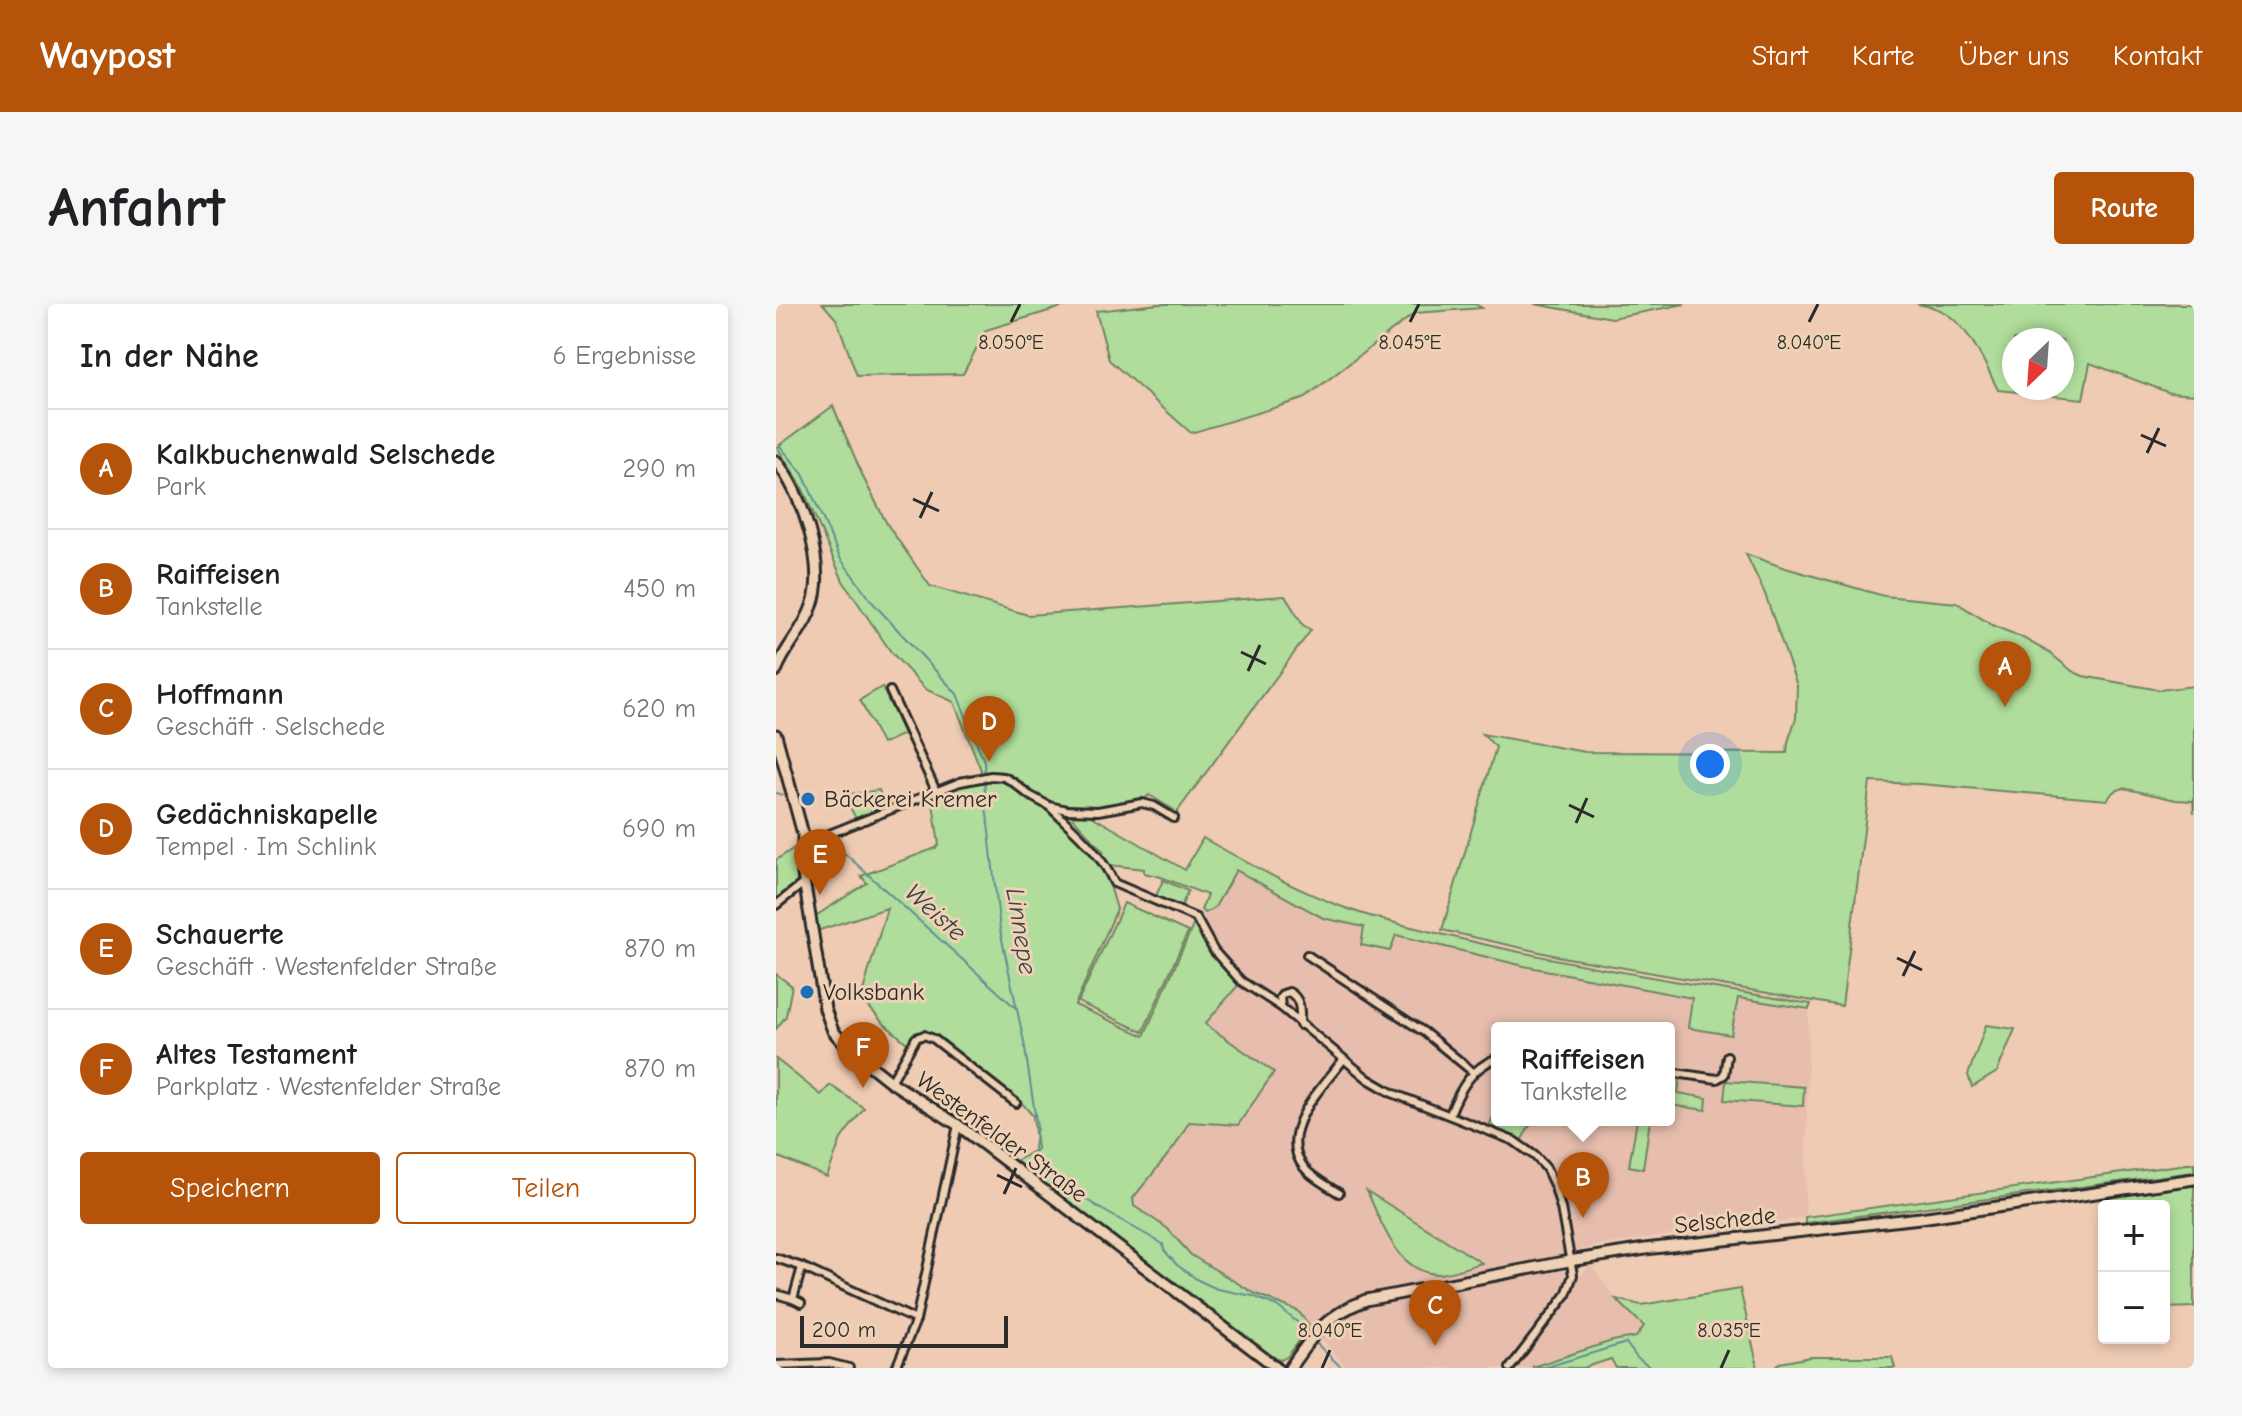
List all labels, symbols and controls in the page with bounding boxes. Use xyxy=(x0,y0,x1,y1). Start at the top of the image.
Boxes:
text: Waypost xyxy=(40,34,175,78)
text: Start xyxy=(1752,40,1808,72)
text: Karte xyxy=(1852,40,1915,72)
text: Über uns xyxy=(1959,40,2069,72)
text: Kontakt xyxy=(2113,40,2202,72)
button: Route xyxy=(2054,172,2194,244)
text: Anfahrt xyxy=(48,176,225,240)
north arrow xyxy=(2002,328,2074,400)
text: 8.050°E xyxy=(978,331,1044,354)
text: 8.045°E xyxy=(1378,331,1442,354)
text: 8.040°E xyxy=(1777,331,1841,354)
text: In der Nähe xyxy=(80,336,259,376)
text: 6 Ergebnisse xyxy=(552,341,696,371)
text: Kalkbuchenwald Selschede xyxy=(156,437,495,472)
text: A xyxy=(99,454,113,484)
text: 290 m xyxy=(623,454,696,484)
text: Park xyxy=(156,472,206,502)
text: Raiffeisen xyxy=(156,557,280,592)
text: B xyxy=(98,574,114,604)
text: 450 m xyxy=(623,574,696,604)
text: Tankstelle xyxy=(156,592,262,622)
pin: A xyxy=(1979,641,2031,707)
text: Hoffmann xyxy=(156,677,284,712)
text: C xyxy=(98,694,114,724)
text: 620 m xyxy=(622,694,696,724)
pin: D xyxy=(963,696,1015,762)
text: Geschäft · Selschede xyxy=(156,712,385,742)
your location xyxy=(1690,744,1730,784)
place label: Bäckerei Kremer xyxy=(824,785,997,813)
marker: Bäckerei Kremer xyxy=(799,790,817,808)
text: Gedächniskapelle xyxy=(156,797,378,832)
text: D xyxy=(98,814,114,844)
text: 690 m xyxy=(622,814,696,844)
pin: E xyxy=(794,829,846,895)
text: Tempel · Im Schlink xyxy=(156,832,376,862)
water label: Weiste xyxy=(898,877,972,948)
water label: Linnepe xyxy=(999,886,1043,977)
text: Schauerte xyxy=(156,917,284,952)
text: E xyxy=(98,934,114,964)
text: 870 m xyxy=(624,934,696,964)
text: Geschäft · Westenfelder Straße xyxy=(156,952,497,982)
place label: Volksbank xyxy=(823,978,924,1006)
marker: Volksbank xyxy=(798,983,816,1001)
pin: F xyxy=(837,1022,889,1088)
popup xyxy=(1491,1022,1675,1126)
text: Altes Testament xyxy=(156,1037,357,1072)
text: Raiffeisen xyxy=(1521,1042,1645,1077)
text: F xyxy=(98,1054,114,1084)
text: 870 m xyxy=(624,1054,696,1084)
street label: Westenfelder Straße xyxy=(911,1066,1093,1208)
text: Parkplatz · Westenfelder Straße xyxy=(156,1072,501,1102)
text: Tankstelle xyxy=(1521,1077,1627,1107)
button: Speichern xyxy=(80,1152,380,1224)
button: Teilen xyxy=(396,1152,696,1224)
pin: B xyxy=(1557,1152,1609,1218)
map controls xyxy=(2098,1200,2170,1344)
button: + xyxy=(2098,1200,2170,1272)
street label: Selschede xyxy=(1673,1201,1777,1239)
button: − xyxy=(2098,1272,2170,1344)
pin: C xyxy=(1409,1280,1461,1346)
scale bar xyxy=(800,1312,1008,1348)
text: 200 m xyxy=(812,1317,876,1343)
text: 8.040°E xyxy=(1298,1319,1362,1342)
text: 8.035°E xyxy=(1697,1319,1761,1342)

